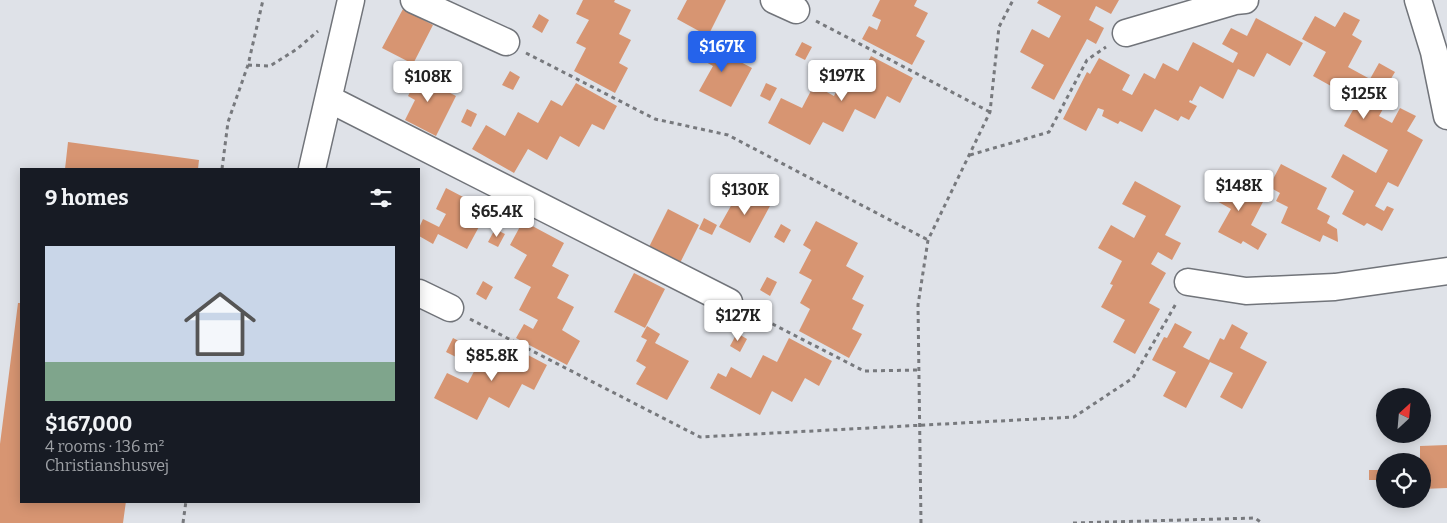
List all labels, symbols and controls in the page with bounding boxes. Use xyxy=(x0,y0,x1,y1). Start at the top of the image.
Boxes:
pin: $167K xyxy=(687,30,757,73)
text: $167K xyxy=(699,37,745,56)
pin: $197K xyxy=(807,59,877,102)
pin: $108K xyxy=(393,61,463,103)
text: $197K xyxy=(819,66,865,85)
text: $108K xyxy=(404,67,452,86)
pin: $125K xyxy=(1329,78,1399,120)
text: $125K xyxy=(1341,84,1387,103)
pin: $148K xyxy=(1204,170,1274,212)
pin: $130K xyxy=(710,174,780,216)
text: $148K xyxy=(1215,176,1263,195)
text: $130K xyxy=(721,180,769,199)
icon: filters xyxy=(367,184,395,212)
text: 9 homes xyxy=(45,185,129,211)
pin: $65.4K xyxy=(456,196,538,238)
text: $65.4K xyxy=(471,202,523,221)
icon: home xyxy=(175,279,265,369)
pin: $127K xyxy=(703,300,773,342)
text: $127K xyxy=(715,306,761,325)
pin: $85.8K xyxy=(451,340,533,382)
text: $85.8K xyxy=(466,346,518,365)
north arrow xyxy=(1376,388,1431,442)
map controls xyxy=(1376,388,1431,508)
text: $167,000 xyxy=(45,411,132,437)
text: 4 rooms · 136 m² xyxy=(45,437,164,456)
button: locate xyxy=(1376,453,1431,508)
text: Christianshusvej xyxy=(45,456,169,475)

